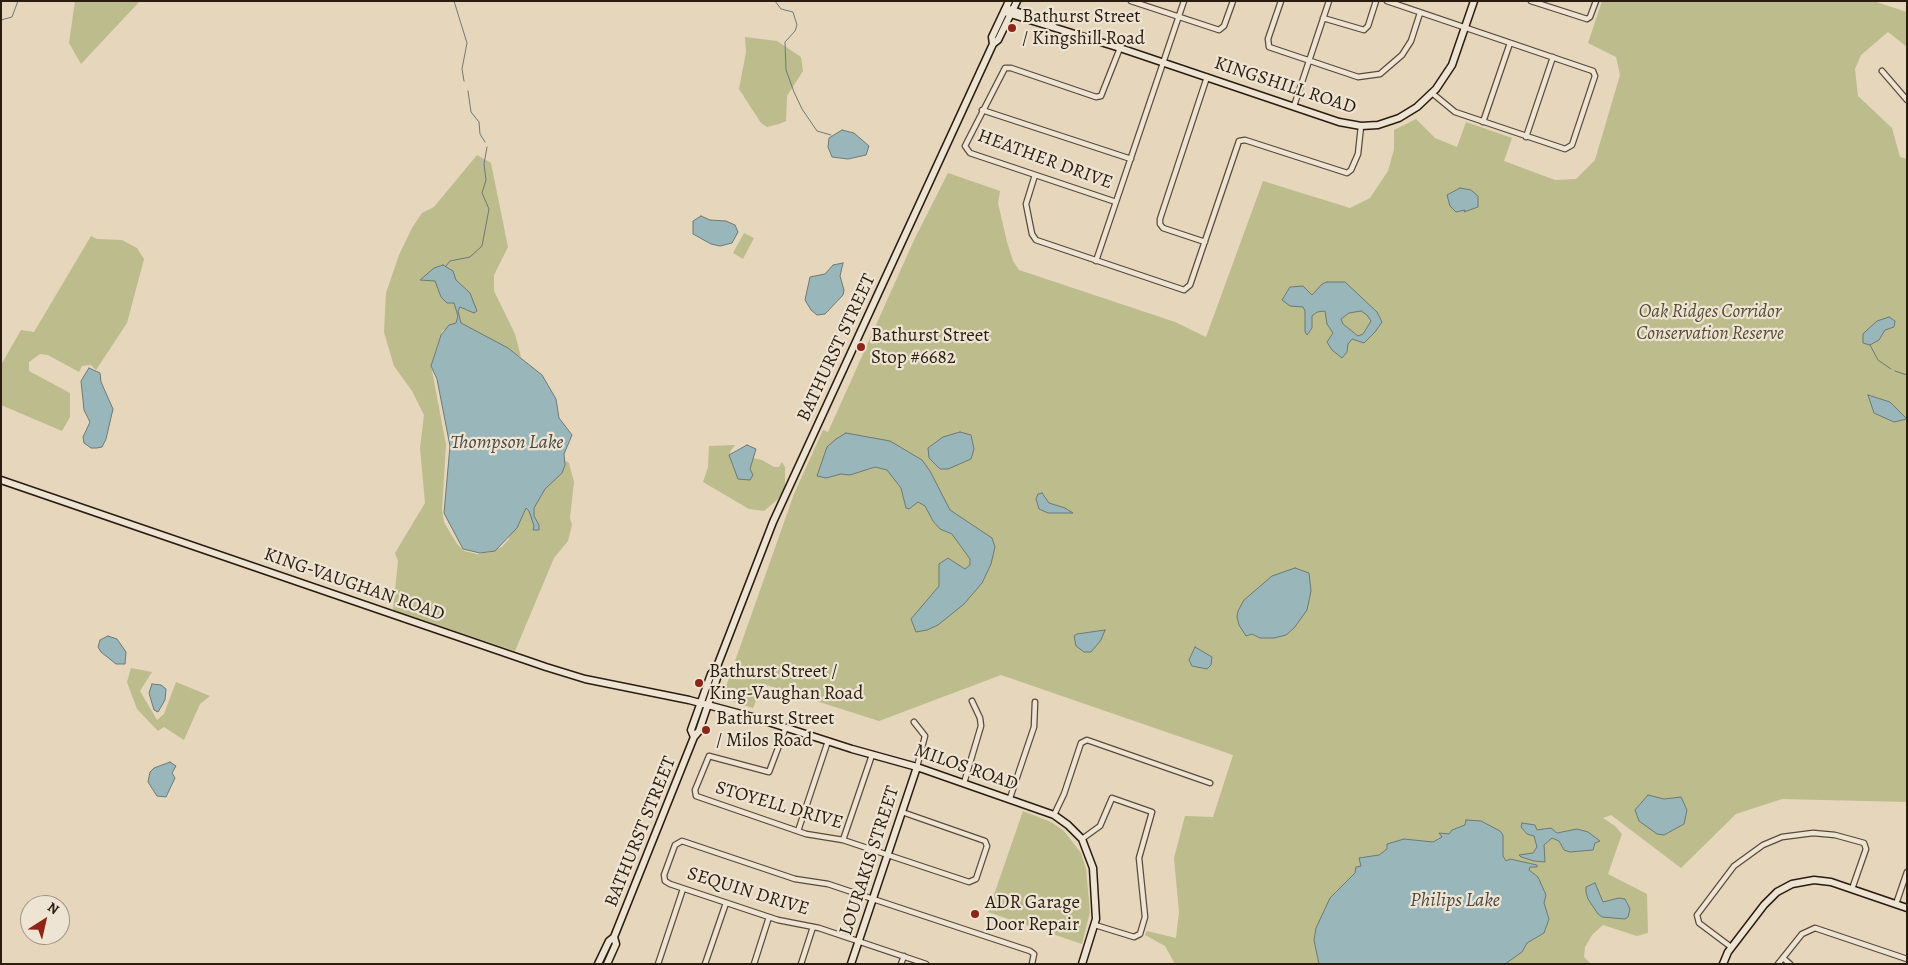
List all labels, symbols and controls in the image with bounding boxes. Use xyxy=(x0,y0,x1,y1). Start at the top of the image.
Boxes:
place label: Bathurst Street / Kingshill Road xyxy=(1022,6,1145,50)
marker: Bathurst Street / Kingshill Road xyxy=(1006,22,1018,34)
street label: KINGSHILL ROAD xyxy=(1211,52,1359,120)
street label: HEATHER DRIVE xyxy=(974,125,1116,195)
street label: BATHURST STREET xyxy=(793,271,881,425)
park label: Oak Ridges Corridor Conservation Reserve xyxy=(1636,301,1784,345)
place label: Bathurst Street Stop #6682 xyxy=(871,325,990,369)
marker: Bathurst Street Stop #6682 xyxy=(855,341,867,353)
water label: Thompson Lake xyxy=(451,431,563,455)
street label: KING-VAUGHAN ROAD xyxy=(261,543,447,627)
place label: Bathurst Street / King-Vaughan Road xyxy=(709,661,863,705)
marker: Bathurst Street / King-Vaughan Road xyxy=(693,677,705,689)
place label: Bathurst Street / Milos Road xyxy=(716,708,835,752)
marker: Bathurst Street / Milos Road xyxy=(700,724,712,736)
street label: MILOS ROAD xyxy=(911,740,1021,796)
street label: BATHURST STREET xyxy=(600,753,682,911)
street label: STOYELL DRIVE xyxy=(713,777,845,835)
street label: LOURAKIS STREET xyxy=(835,783,905,939)
street label: SEQUIN DRIVE xyxy=(684,863,812,921)
water label: Philips Lake xyxy=(1410,889,1500,913)
place label: ADR Garage Door Repair xyxy=(985,892,1080,936)
north arrow xyxy=(20,895,70,945)
text: N xyxy=(44,897,63,919)
marker: ADR Garage Door Repair xyxy=(969,908,981,920)

